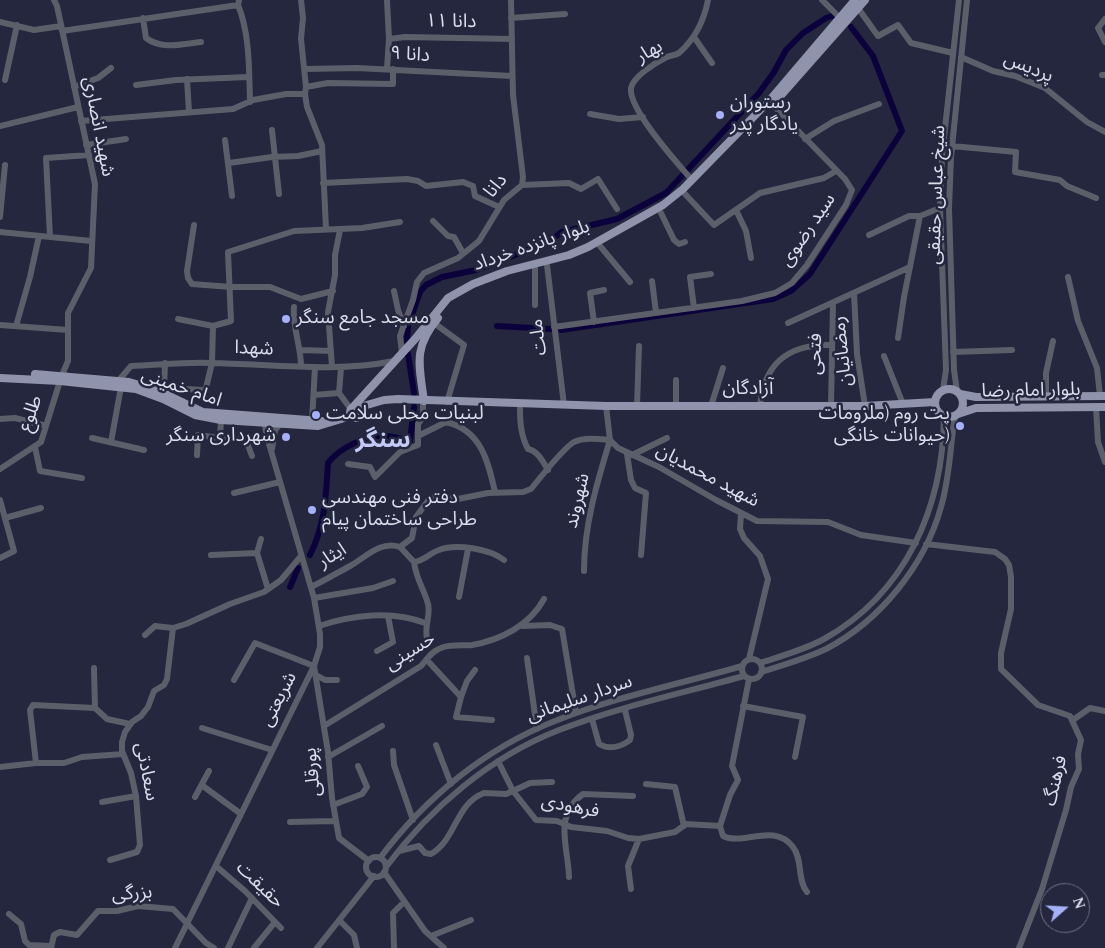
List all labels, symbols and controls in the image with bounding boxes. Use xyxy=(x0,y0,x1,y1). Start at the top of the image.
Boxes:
street label: دانا ۱۱ xyxy=(425,11,477,35)
street label: بهار xyxy=(633,36,667,70)
street label: دانا ۹ xyxy=(389,43,431,69)
street label: پردیس xyxy=(1000,49,1056,89)
street label: شهید انصاری xyxy=(76,75,118,179)
place label: رستوران یادگار پدر xyxy=(730,93,798,137)
marker: رستوران یادگار پدر xyxy=(714,109,726,121)
street label: شیخ عباس حقیقی xyxy=(924,125,952,265)
street label: دانا xyxy=(480,170,514,204)
street label: سید رضوی xyxy=(776,190,842,272)
street label: بلوار پانزده خرداد xyxy=(471,216,593,278)
place label: مسجد جامع سنگر xyxy=(296,308,429,330)
marker: مسجد جامع سنگر xyxy=(280,313,292,325)
street label: رمضانیان xyxy=(829,315,859,387)
street label: ملت xyxy=(526,318,554,356)
street label: فتحی xyxy=(805,333,829,375)
street label: شهدا xyxy=(234,338,274,362)
street label: امام خمینی xyxy=(138,365,224,413)
street label: آزادگان xyxy=(723,379,773,401)
street label: بلوار امام رضا xyxy=(981,380,1081,404)
street label: طلوع xyxy=(15,393,49,435)
place label: لبنیات محلی سلامت xyxy=(326,404,484,426)
place label: پت روم (ملزومات حیوانات خانگی) xyxy=(819,404,950,448)
marker: لبنیات محلی سلامت xyxy=(310,409,322,421)
marker: پت روم (ملزومات حیوانات خانگی) xyxy=(954,420,966,432)
place label: شهرداری سنگر xyxy=(166,426,276,448)
district label: سنگر xyxy=(355,428,411,456)
marker: شهرداری سنگر xyxy=(280,431,292,443)
street label: شهید محمدیان xyxy=(651,440,763,514)
street label: شهروند xyxy=(562,471,596,531)
place label: دفتر فنی مهندسی طراحی ساختمان پیام xyxy=(322,488,477,532)
marker: دفتر فنی مهندسی طراحی ساختمان پیام xyxy=(306,504,318,516)
street label: ایثار xyxy=(314,539,352,575)
street label: حسینی xyxy=(382,629,440,677)
street label: شریعتی xyxy=(257,669,303,731)
street label: سردار سلیمانی xyxy=(524,671,636,729)
street label: سعادتی xyxy=(128,741,162,803)
street label: پورقلی xyxy=(300,746,328,798)
street label: فرهنگ xyxy=(1040,753,1074,809)
street label: فرهودی xyxy=(539,791,601,825)
street label: حقیقت xyxy=(230,858,288,914)
street label: بزرگی xyxy=(111,882,153,908)
north arrow xyxy=(1040,883,1090,933)
text: N xyxy=(1067,894,1090,912)

